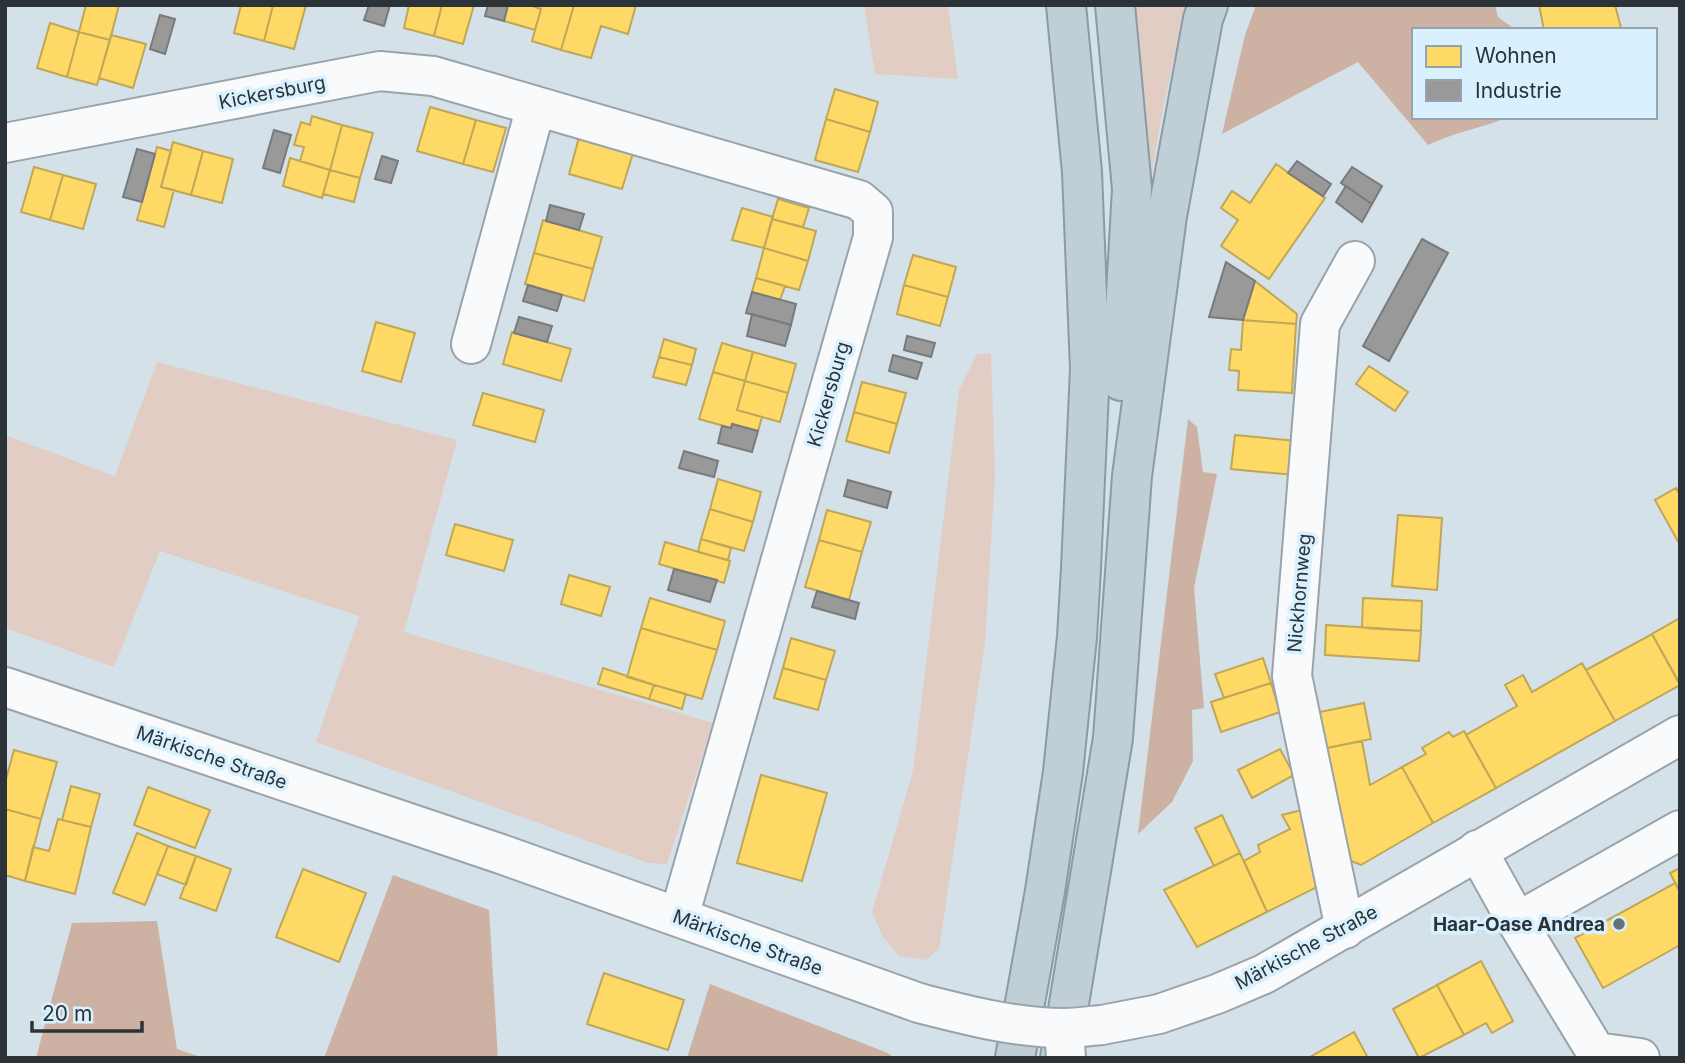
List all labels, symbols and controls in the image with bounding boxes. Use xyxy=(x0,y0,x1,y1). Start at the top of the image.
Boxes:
legend xyxy=(1412,28,1657,119)
text: Wohnen xyxy=(1475,43,1557,68)
street label: Kickersburg xyxy=(217,71,327,114)
text: Industrie xyxy=(1475,78,1562,103)
street label: Kickersburg xyxy=(803,339,854,449)
street label: Nickhornweg xyxy=(1283,533,1316,654)
street label: Märkische Straße xyxy=(133,721,290,794)
street label: Märkische Straße xyxy=(1231,900,1381,995)
street label: Märkische Straße xyxy=(670,905,826,980)
place label: Haar-Oase Andrea xyxy=(1433,913,1605,936)
marker: Haar-Oase Andrea xyxy=(1611,916,1627,932)
scale bar xyxy=(32,990,142,1034)
text: 20 m xyxy=(42,1001,92,1026)

